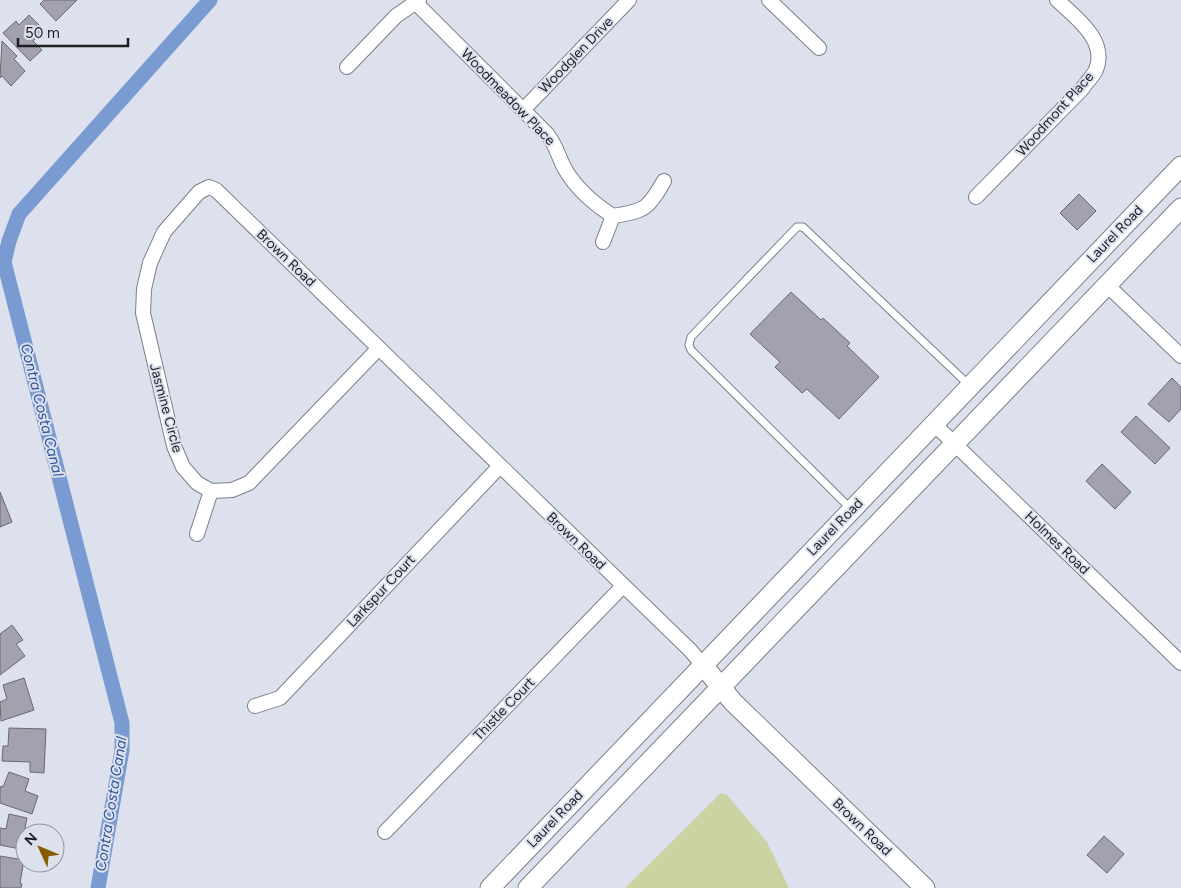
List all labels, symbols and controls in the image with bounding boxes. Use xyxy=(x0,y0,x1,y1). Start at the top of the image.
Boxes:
street label: Woodglen Drive xyxy=(535,13,617,97)
scale bar xyxy=(18,15,128,47)
text: 50 m xyxy=(25,24,60,42)
street label: Woodmeadow Place xyxy=(457,45,559,149)
street label: Woodmont Place xyxy=(1013,68,1098,160)
street label: Laurel Road xyxy=(1083,202,1147,266)
street label: Brown Road xyxy=(253,226,319,290)
water label: Contra Costa Canal xyxy=(17,342,67,479)
street label: Jasmine Circle xyxy=(146,362,186,455)
street label: Laurel Road xyxy=(803,495,867,559)
street label: Holmes Road xyxy=(1021,508,1093,578)
street label: Brown Road xyxy=(543,509,609,573)
street label: Larkspur Court xyxy=(343,551,419,631)
street label: Thistle Court xyxy=(470,674,538,744)
water label: Contra Costa Canal xyxy=(91,735,131,873)
street label: Laurel Road xyxy=(523,787,587,851)
street label: Brown Road xyxy=(829,795,895,859)
north arrow xyxy=(15,823,65,873)
text: N xyxy=(21,830,41,849)

